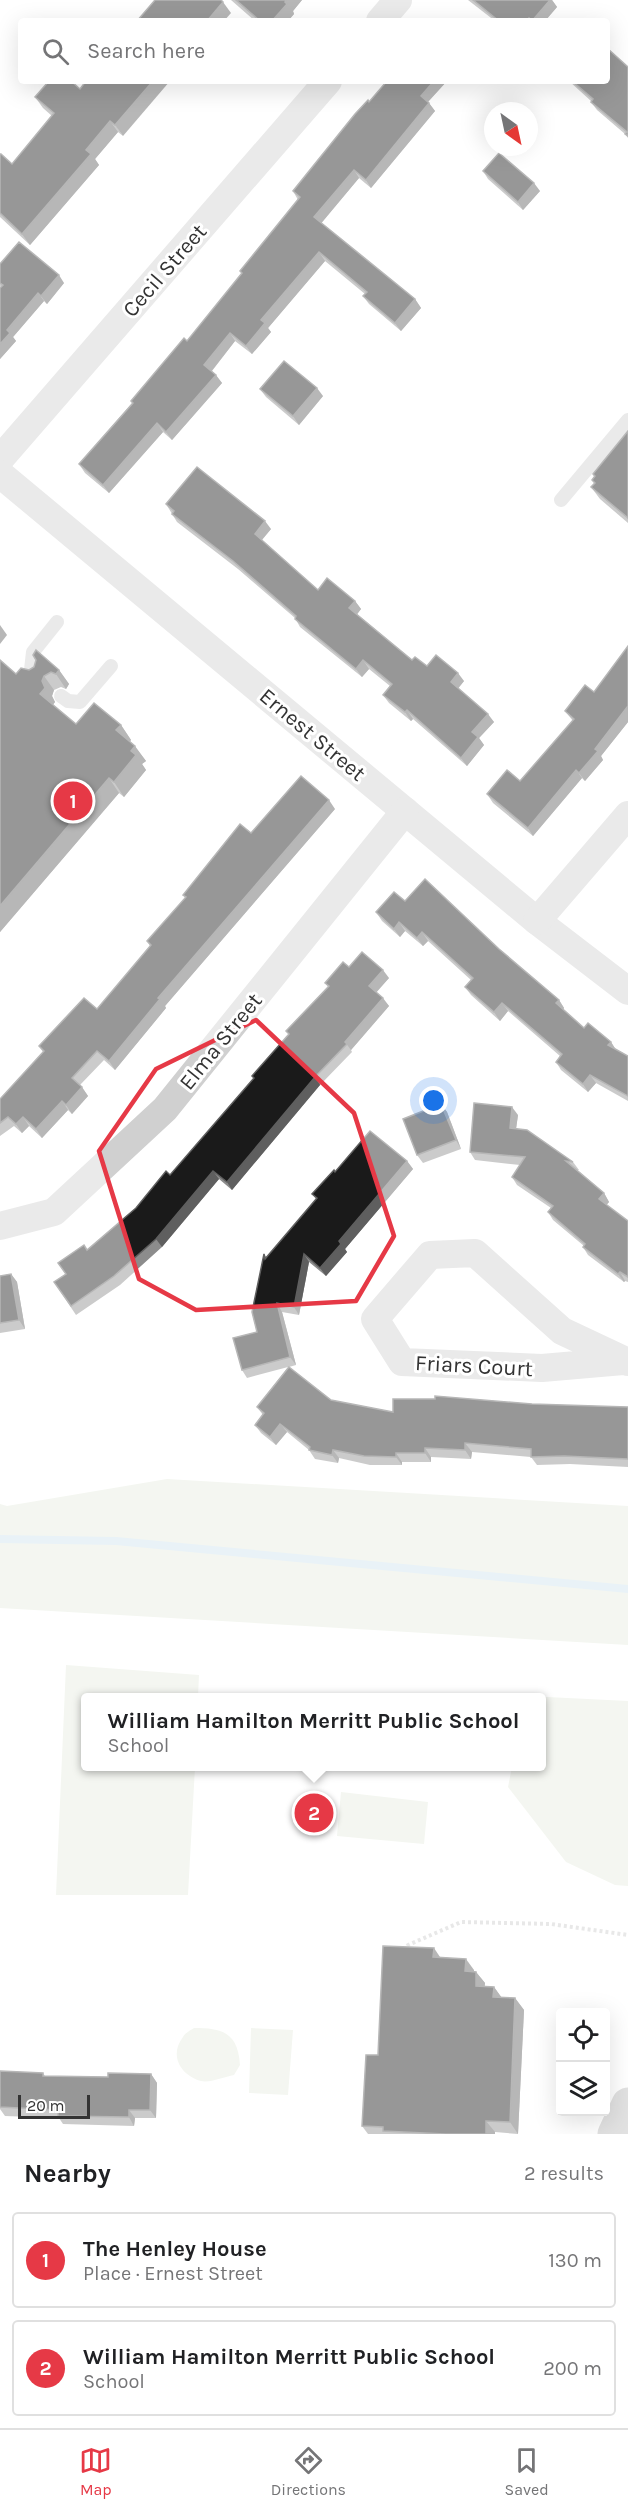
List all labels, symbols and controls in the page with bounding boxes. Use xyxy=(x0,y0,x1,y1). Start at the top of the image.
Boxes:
search box xyxy=(18,18,610,84)
icon: search xyxy=(39,35,72,68)
text: Search here xyxy=(87,38,205,64)
north arrow xyxy=(484,102,538,156)
street label: Cecil Street xyxy=(117,219,212,322)
street label: Ernest Street xyxy=(254,683,371,787)
pin: 1 xyxy=(54,778,92,824)
street label: Elma Street xyxy=(174,988,268,1095)
your location xyxy=(419,1086,448,1115)
street label: Friars Court xyxy=(414,1350,534,1382)
popup xyxy=(81,1693,546,1771)
text: William Hamilton Merritt Public School xyxy=(107,1708,520,1734)
text: School xyxy=(107,1734,169,1757)
pin: 2 xyxy=(294,1790,334,1836)
map controls xyxy=(556,2008,610,2116)
button: locate xyxy=(556,2008,610,2062)
button: layers xyxy=(556,2062,610,2116)
scale bar xyxy=(18,2092,90,2120)
text: 20 m xyxy=(27,2096,65,2115)
text: Nearby xyxy=(24,2158,111,2189)
text: 2 results xyxy=(524,2162,604,2185)
text: The Henley House xyxy=(83,2236,267,2262)
text: 1 xyxy=(42,2249,49,2272)
text: 130 m xyxy=(548,2249,602,2272)
text: Place · Ernest Street xyxy=(83,2262,263,2285)
text: William Hamilton Merritt Public School xyxy=(83,2344,495,2370)
text: 2 xyxy=(39,2357,52,2380)
text: 200 m xyxy=(543,2357,602,2380)
text: School xyxy=(83,2370,145,2393)
tab: Map xyxy=(79,2444,112,2499)
tab: Directions xyxy=(271,2444,346,2499)
tab: Saved xyxy=(505,2444,549,2499)

